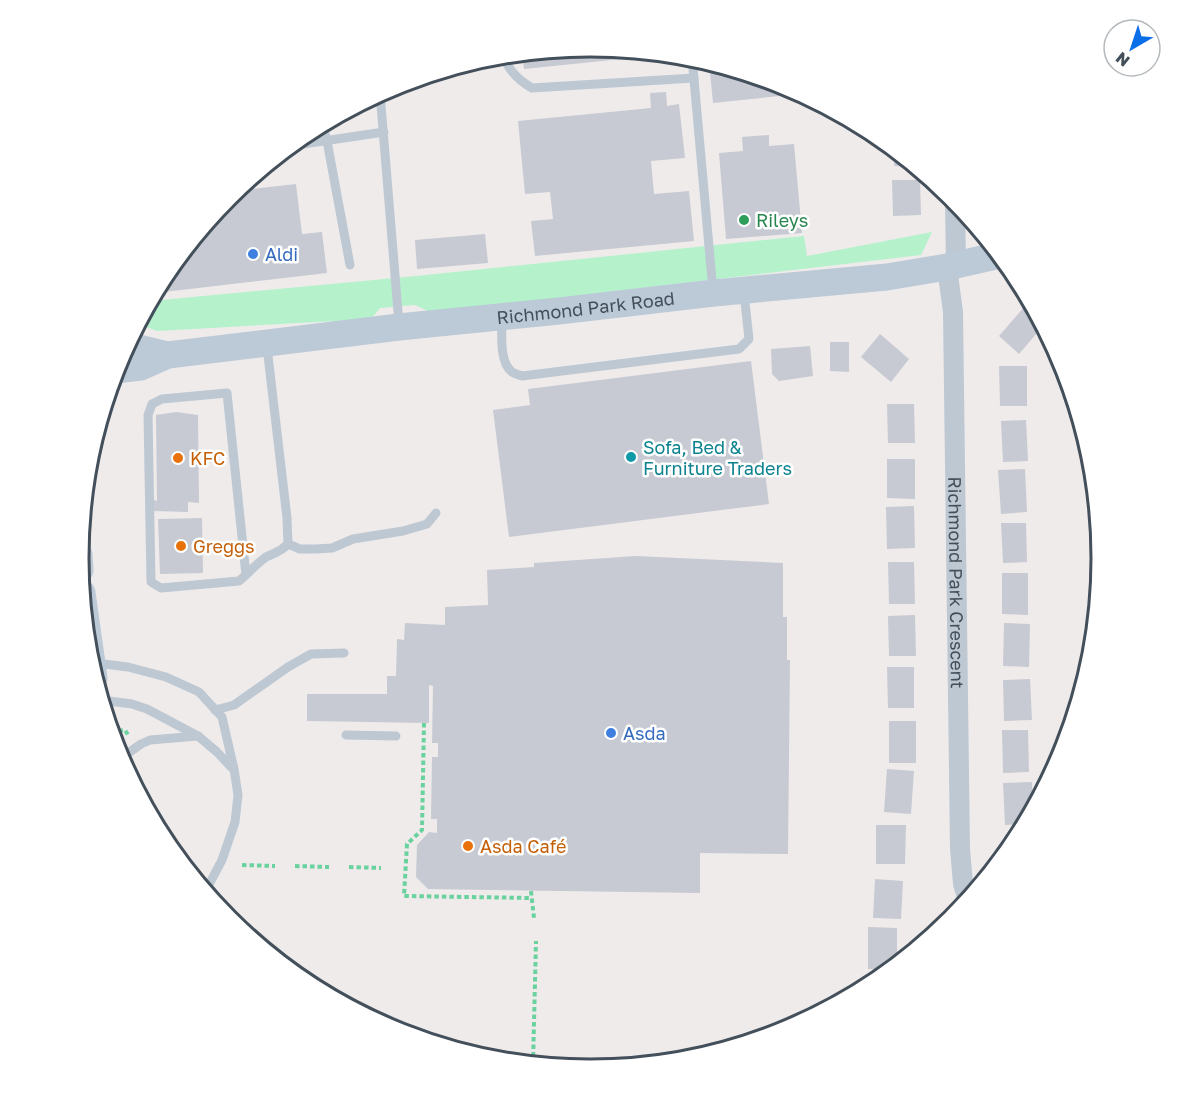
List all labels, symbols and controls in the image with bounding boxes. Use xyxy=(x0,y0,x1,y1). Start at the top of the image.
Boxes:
north arrow xyxy=(1102,18,1162,78)
text: N xyxy=(1112,48,1134,71)
place label: Rileys xyxy=(756,209,808,231)
marker: Rileys xyxy=(737,213,751,227)
place label: Aldi xyxy=(265,243,298,265)
marker: Aldi xyxy=(246,247,260,261)
street label: Richmond Park Road xyxy=(496,287,676,328)
place label: Sofa, Bed & Furniture Traders xyxy=(643,436,792,479)
place label: KFC xyxy=(190,447,225,469)
marker: Sofa, Bed & Furniture Traders xyxy=(624,450,638,464)
marker: KFC xyxy=(171,451,185,465)
street label: Richmond Park Crescent xyxy=(944,476,969,689)
place label: Greggs xyxy=(193,535,255,557)
marker: Greggs xyxy=(174,539,188,553)
place label: Asda xyxy=(623,722,666,744)
marker: Asda xyxy=(604,726,618,740)
place label: Asda Café xyxy=(480,835,567,857)
marker: Asda Café xyxy=(461,839,475,853)

